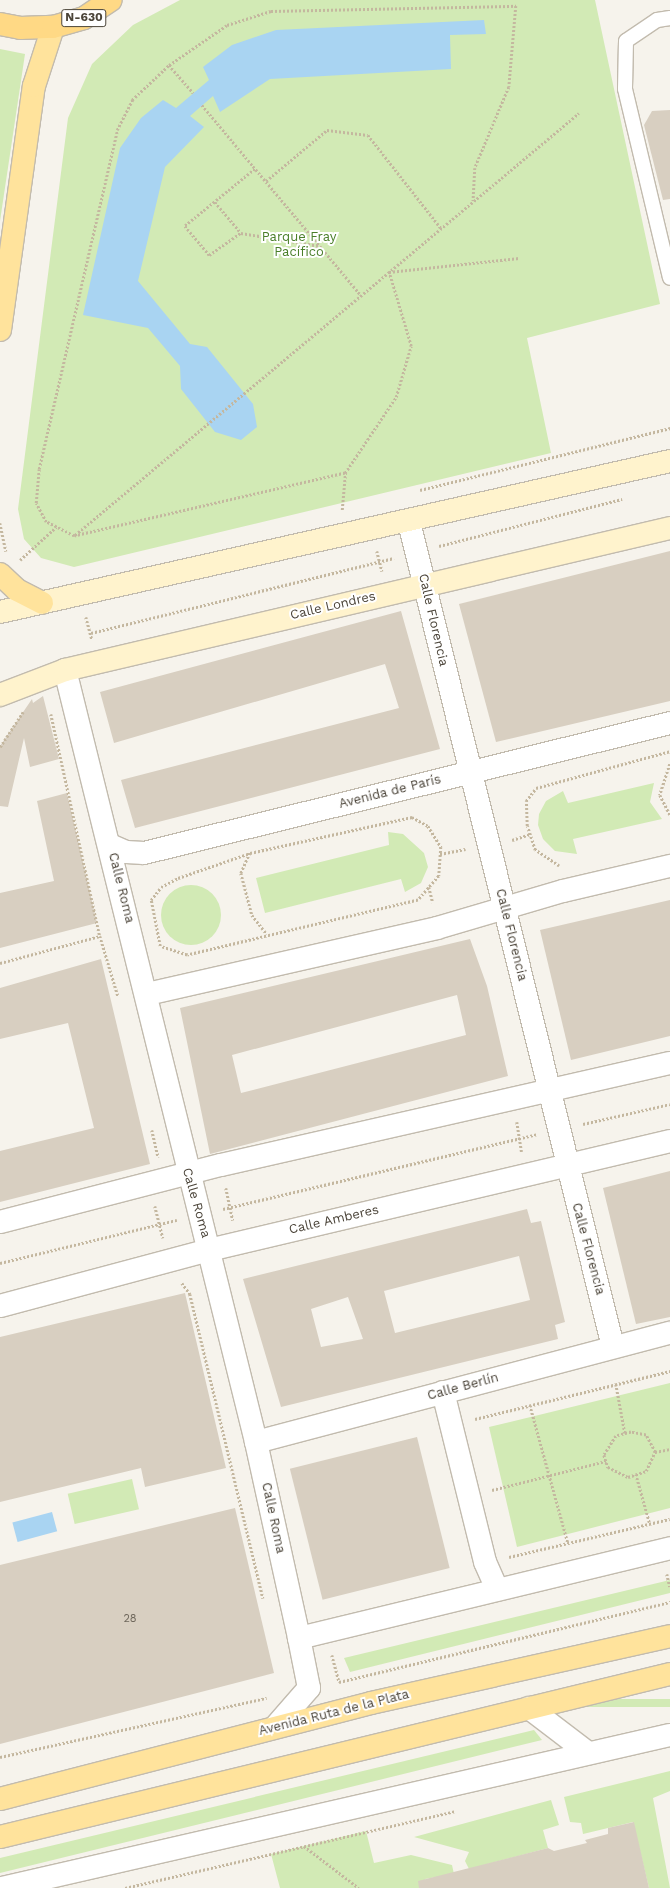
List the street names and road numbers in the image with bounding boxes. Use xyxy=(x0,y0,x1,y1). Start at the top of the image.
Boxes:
road number: N-630 xyxy=(61,8,107,28)
street label: Calle Florencia xyxy=(415,572,451,668)
street label: Calle Londres xyxy=(289,589,377,623)
street label: Avenida de París xyxy=(337,772,443,812)
street label: Calle Roma xyxy=(105,851,137,925)
street label: Calle Florencia xyxy=(492,887,530,983)
street label: Calle Roma xyxy=(179,1166,213,1240)
street label: Calle Florencia xyxy=(568,1201,608,1297)
street label: Calle Amberes xyxy=(287,1202,381,1238)
street label: Calle Berlín xyxy=(426,1370,500,1404)
street label: Calle Roma xyxy=(258,1481,288,1555)
street label: Avenida Ruta de la Plata xyxy=(257,1687,411,1739)

